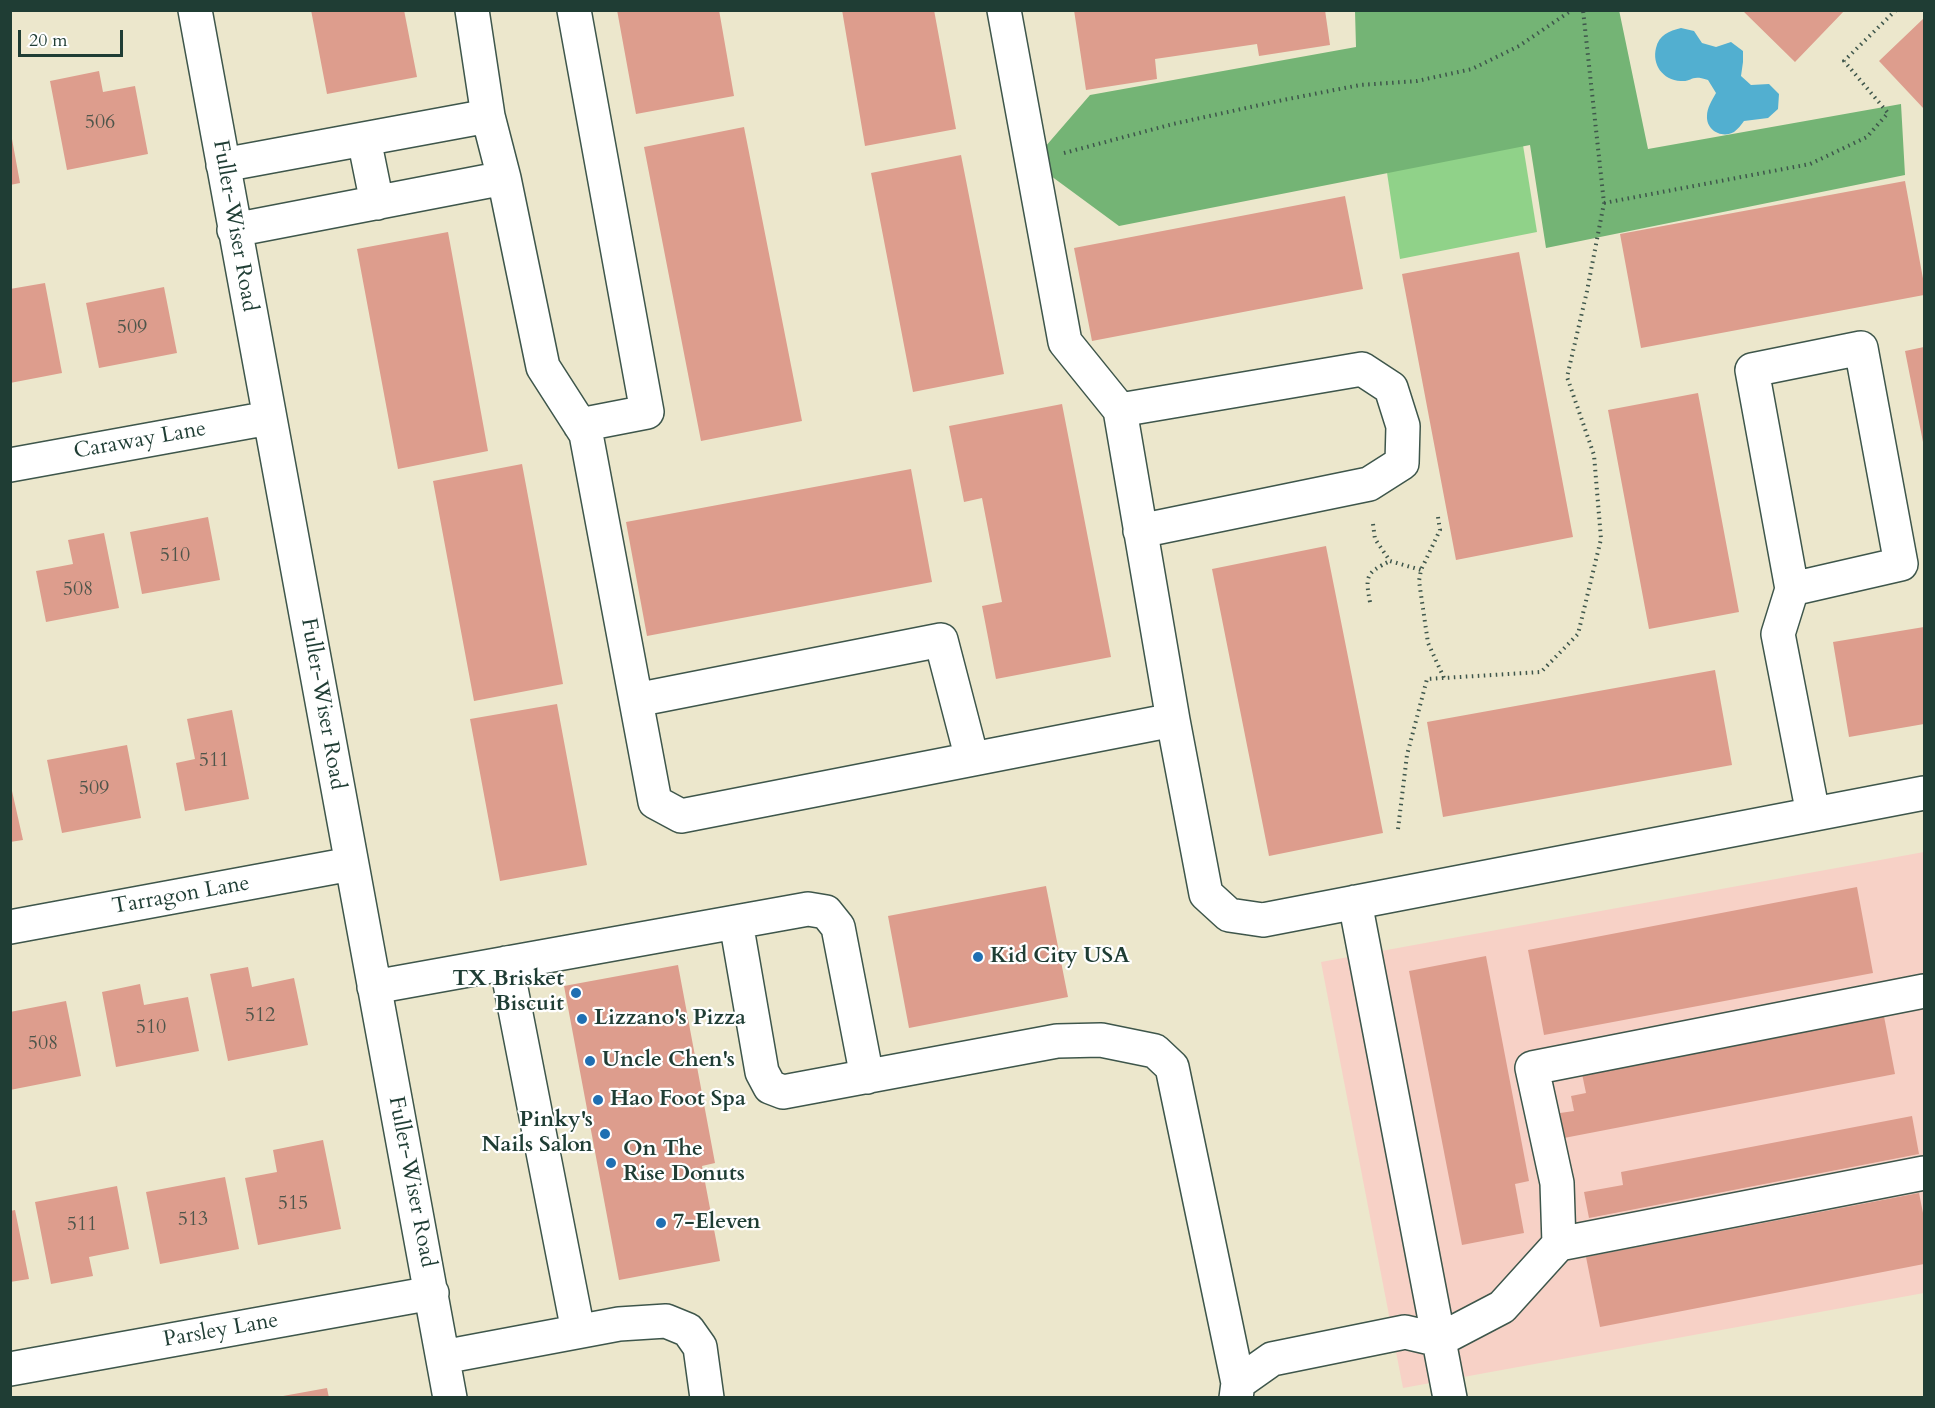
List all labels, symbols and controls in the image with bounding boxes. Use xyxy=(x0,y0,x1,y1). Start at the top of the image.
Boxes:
scale bar xyxy=(21,18,126,56)
text: 20 m xyxy=(29,28,68,53)
house number: 506 xyxy=(85,111,115,135)
street label: Fuller-Wiser Road xyxy=(206,138,262,314)
house number: 509 xyxy=(117,316,147,340)
street label: Caraway Lane xyxy=(72,416,208,466)
house number: 510 xyxy=(160,544,190,568)
house number: 508 xyxy=(63,578,93,602)
street label: Fuller-Wiser Road xyxy=(294,616,350,792)
house number: 511 xyxy=(199,749,229,773)
house number: 509 xyxy=(79,777,109,801)
street label: Tarragon Lane xyxy=(110,871,252,921)
place label: Kid City USA xyxy=(990,944,1130,970)
marker: Kid City USA xyxy=(971,950,985,964)
place label: TX Brisket Biscuit xyxy=(452,967,564,1018)
marker: TX Brisket Biscuit xyxy=(569,986,583,1000)
house number: 512 xyxy=(245,1004,275,1028)
place label: Lizzano's Pizza xyxy=(594,1006,746,1032)
marker: Lizzano's Pizza xyxy=(575,1012,589,1026)
house number: 510 xyxy=(136,1016,166,1040)
house number: 508 xyxy=(28,1032,58,1056)
place label: Uncle Chen's xyxy=(602,1048,735,1074)
marker: Uncle Chen's xyxy=(583,1054,597,1068)
place label: Hao Foot Spa xyxy=(610,1087,746,1113)
marker: Hao Foot Spa xyxy=(591,1093,605,1107)
street label: Fuller-Wiser Road xyxy=(381,1094,441,1270)
place label: Pinky's Nails Salon xyxy=(482,1108,593,1160)
marker: Pinky's Nails Salon xyxy=(598,1127,612,1141)
place label: On The Rise Donuts xyxy=(623,1137,745,1188)
marker: On The Rise Donuts xyxy=(604,1156,618,1170)
house number: 515 xyxy=(278,1192,308,1216)
house number: 513 xyxy=(178,1208,208,1232)
place label: 7-Eleven xyxy=(673,1210,761,1236)
house number: 511 xyxy=(67,1213,97,1237)
marker: 7-Eleven xyxy=(654,1216,668,1230)
street label: Parsley Lane xyxy=(161,1308,281,1354)

